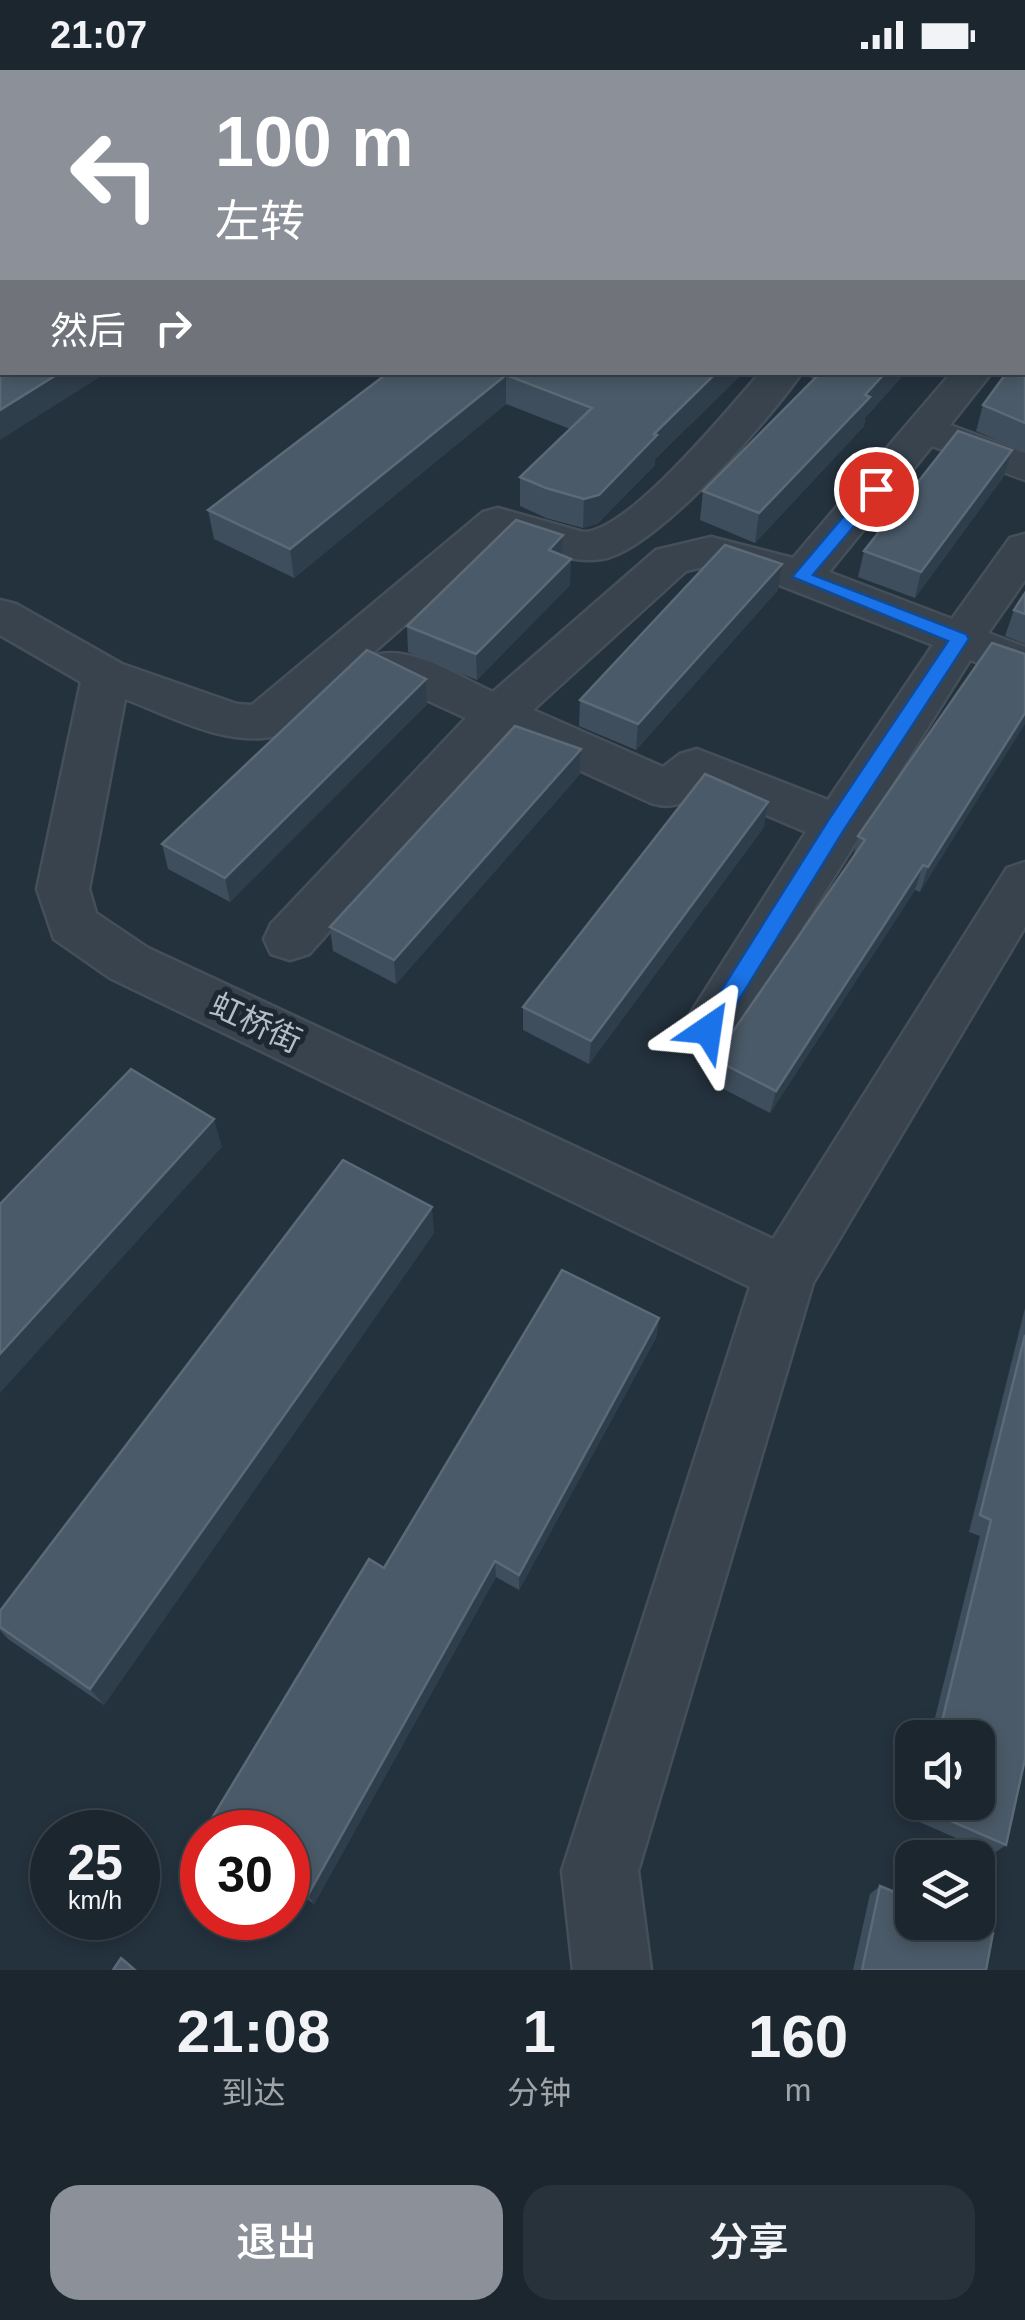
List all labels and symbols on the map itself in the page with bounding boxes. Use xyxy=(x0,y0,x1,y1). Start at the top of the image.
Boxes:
pin xyxy=(834,447,919,532)
position arrow xyxy=(656,978,760,1082)
street label: 虹桥街 xyxy=(205,986,307,1060)
speed limit sign: 30 xyxy=(180,1810,310,1940)

